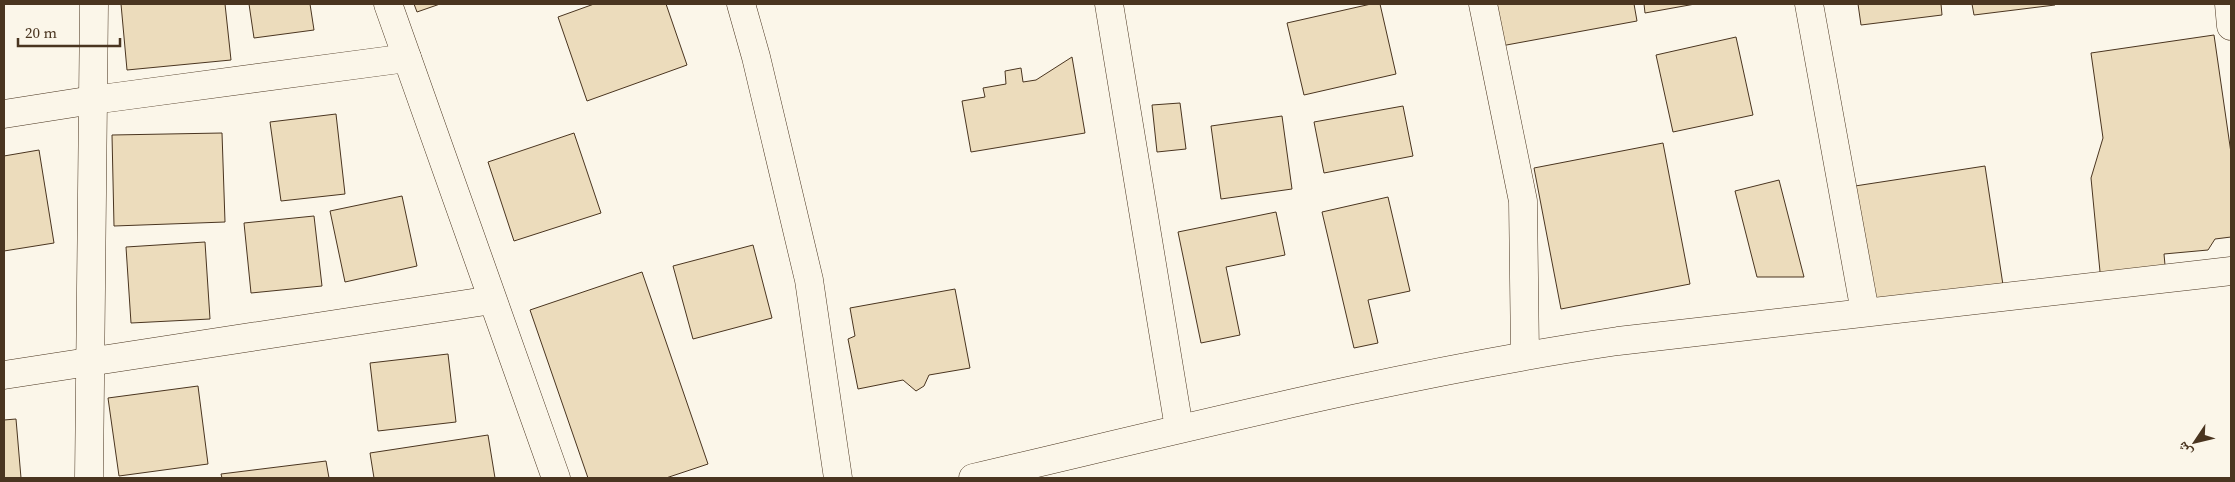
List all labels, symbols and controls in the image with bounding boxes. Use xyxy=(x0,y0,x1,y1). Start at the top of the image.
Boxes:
scale bar xyxy=(18,15,120,47)
text: 20 m xyxy=(25,22,57,43)
north arrow xyxy=(2170,417,2220,467)
text: ش xyxy=(2172,438,2197,461)

